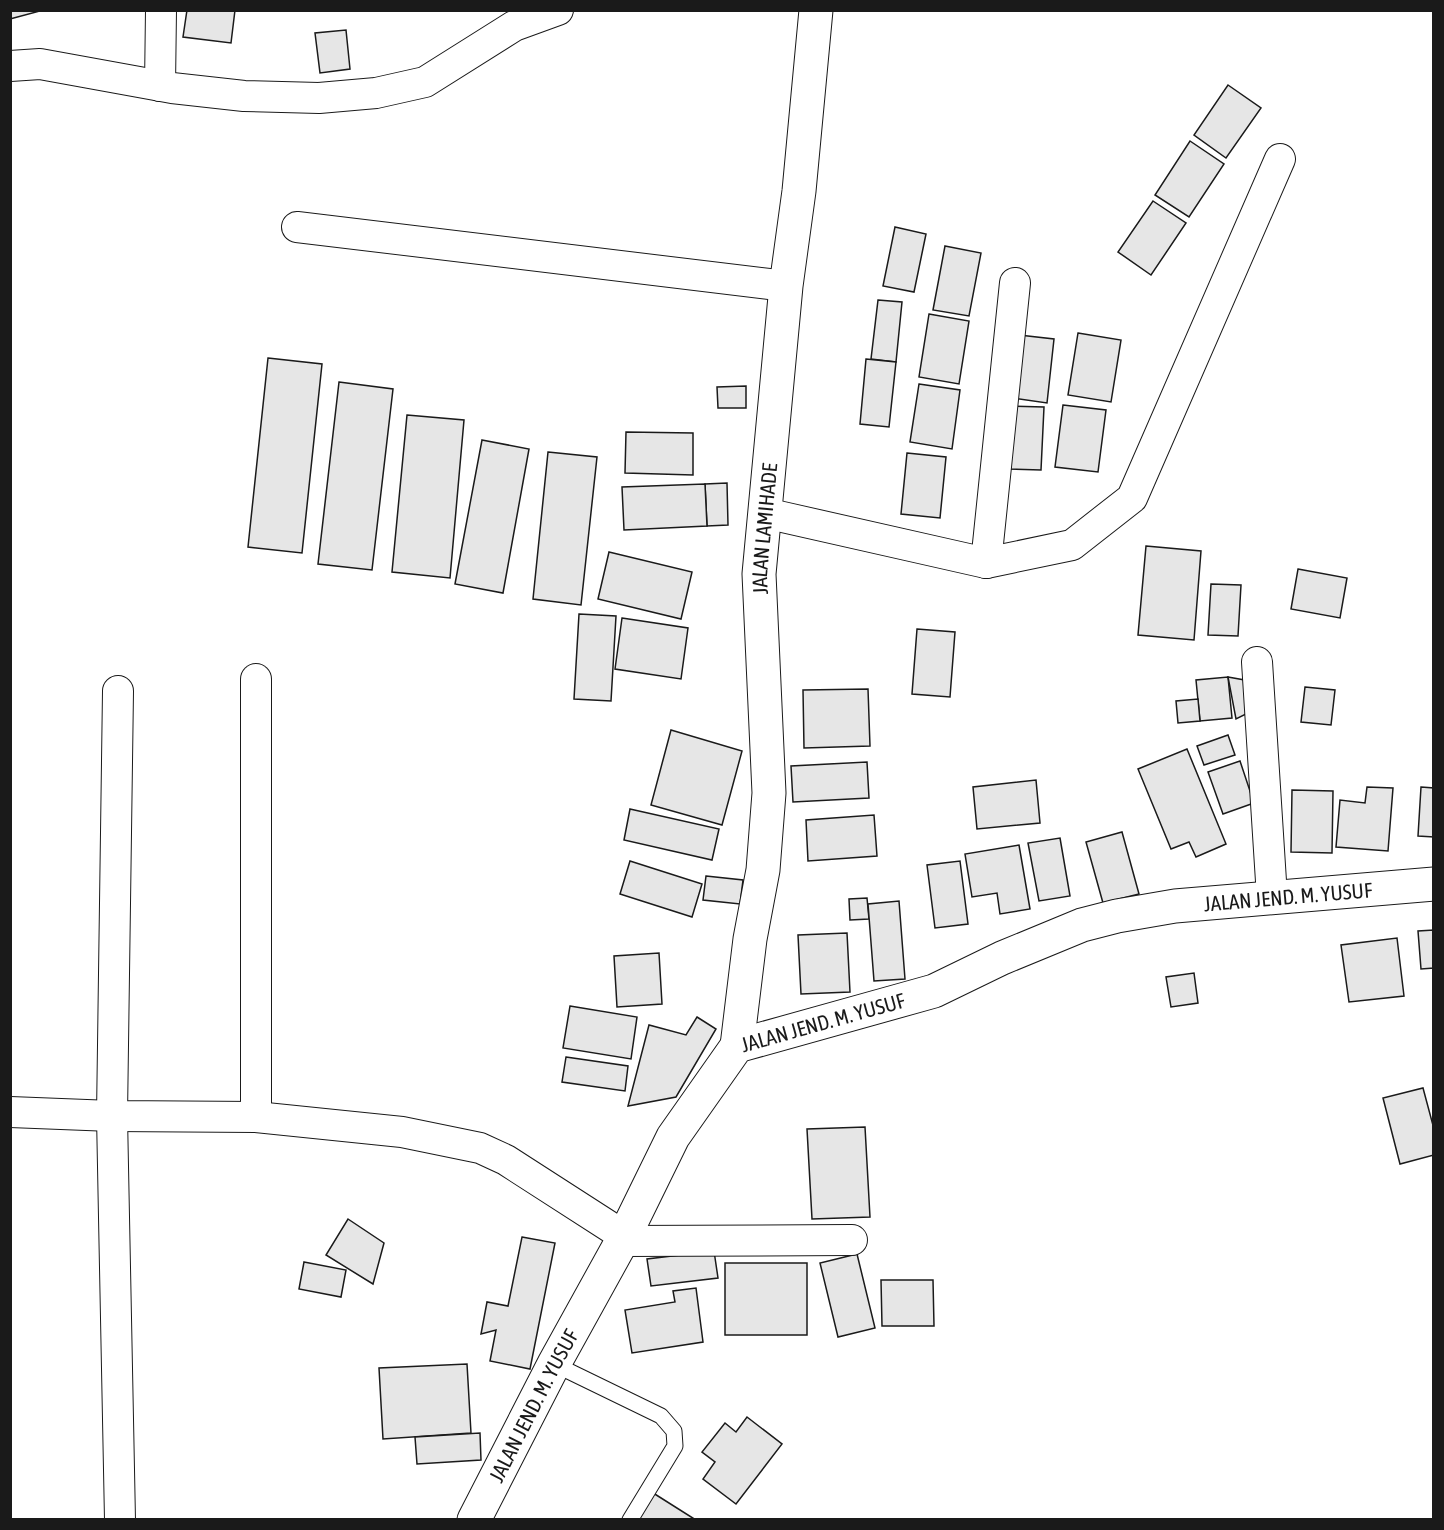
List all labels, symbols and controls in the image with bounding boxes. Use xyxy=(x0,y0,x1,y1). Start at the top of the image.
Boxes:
street label: JALAN LAMIHADE xyxy=(747,462,781,595)
street label: JALAN JEND. M. YUSUF xyxy=(1203,877,1374,916)
street label: JALAN JEND. M. YUSUF xyxy=(738,988,908,1056)
street label: JALAN JEND. M. YUSUF xyxy=(484,1324,583,1486)

